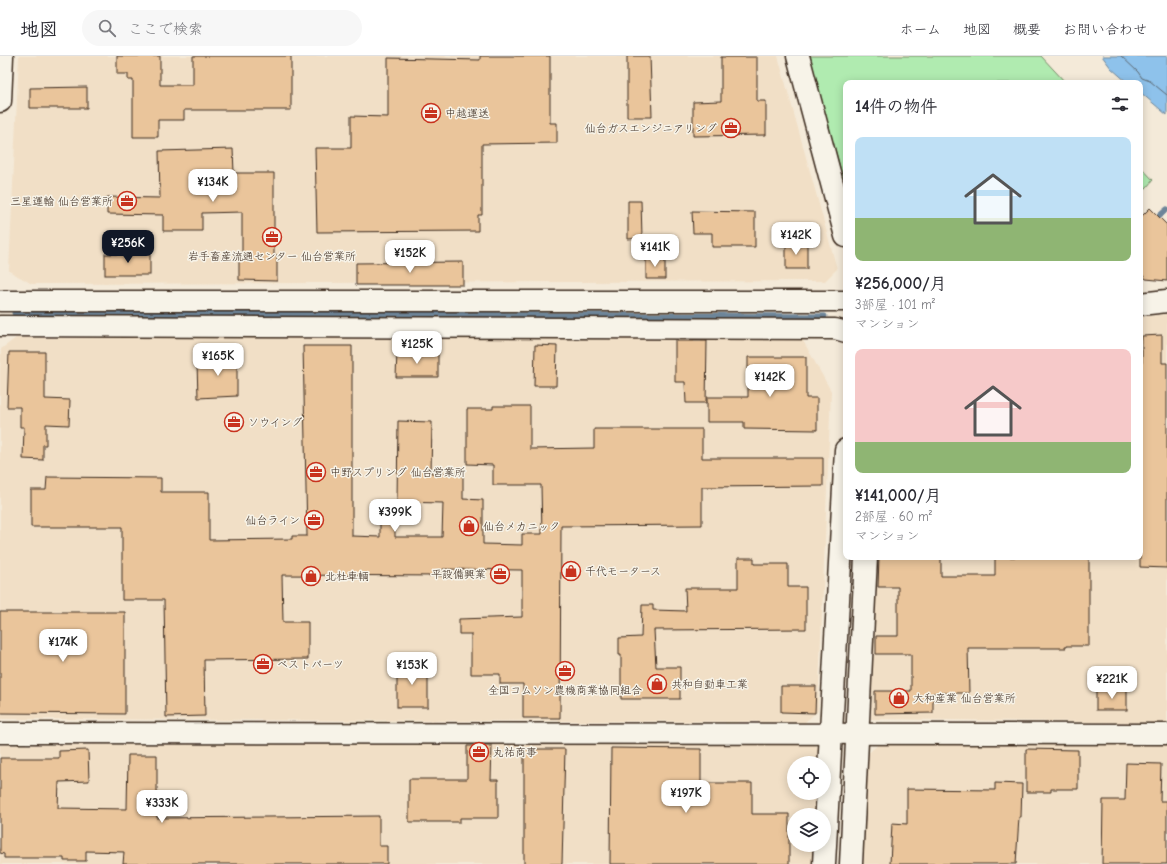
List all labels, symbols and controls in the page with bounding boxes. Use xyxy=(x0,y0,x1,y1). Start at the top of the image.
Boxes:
search box xyxy=(82,10,362,46)
icon: search xyxy=(96,17,118,39)
text: 地図 xyxy=(20,19,58,41)
text: ここで検索 xyxy=(128,20,203,38)
text: ホーム xyxy=(900,21,941,38)
text: 地図 xyxy=(963,21,991,38)
text: 概要 xyxy=(1013,21,1041,38)
text: お問い合わせ xyxy=(1063,21,1147,38)
icon: filters xyxy=(1109,93,1131,115)
text: 14件の物件 xyxy=(855,97,937,116)
office icon: 中越運送 xyxy=(420,102,442,124)
place label: 中越運送 xyxy=(445,107,489,120)
office icon: 仙台ガスエンジニアリング xyxy=(720,117,742,139)
place label: 仙台ガスエンジニアリング xyxy=(585,122,717,135)
icon: home xyxy=(957,163,1029,235)
pin: ¥134K xyxy=(185,169,241,203)
text: ¥134K xyxy=(197,174,229,189)
office icon: 三星運輸 仙台営業所 xyxy=(116,190,138,212)
place label: 三星運輸 仙台営業所 xyxy=(10,195,113,208)
pin: ¥142K xyxy=(768,222,824,256)
office icon: 岩手畜産流通センター 仙台営業所 xyxy=(261,226,283,248)
text: ¥142K xyxy=(780,227,812,242)
pin: ¥256K xyxy=(100,230,156,264)
pin: ¥141K xyxy=(627,234,683,268)
text: ¥256K xyxy=(111,235,145,250)
text: ¥141K xyxy=(640,239,670,254)
pin: ¥152K xyxy=(382,240,438,274)
text: ¥152K xyxy=(394,245,426,260)
place label: 岩手畜産流通センター 仙台営業所 xyxy=(188,250,356,263)
text: ¥256,000/月 xyxy=(855,274,947,293)
text: 3部屋 · 101 m² xyxy=(855,297,935,312)
text: マンション xyxy=(855,316,919,331)
pin: ¥125K xyxy=(389,331,445,365)
text: ¥125K xyxy=(401,336,433,351)
pin: ¥165K xyxy=(190,343,246,377)
text: ¥165K xyxy=(202,348,234,363)
pin: ¥142K xyxy=(742,364,798,398)
text: ¥142K xyxy=(754,369,786,384)
icon: home xyxy=(957,375,1029,447)
office icon: ソウイング xyxy=(223,411,245,433)
place label: ソウイング xyxy=(248,416,303,429)
office icon: 中野スプリング 仙台営業所 xyxy=(305,461,327,483)
place label: 中野スプリング 仙台営業所 xyxy=(330,466,466,479)
text: ¥141,000/月 xyxy=(855,486,941,505)
pin: ¥399K xyxy=(367,499,423,533)
text: ¥399K xyxy=(378,504,412,519)
office icon: 仙台ライン xyxy=(303,509,325,531)
text: 2部屋 · 60 m² xyxy=(855,509,932,524)
place label: 仙台ライン xyxy=(245,514,300,527)
shop icon: 仙台メカニック xyxy=(458,515,480,537)
place label: 仙台メカニック xyxy=(483,520,560,533)
text: マンション xyxy=(855,528,919,543)
shop icon: 千代モータース xyxy=(560,560,582,582)
office icon: 平設備興業 xyxy=(489,563,511,585)
shop icon: 北杜車輌 xyxy=(300,565,322,587)
place label: 千代モータース xyxy=(585,565,661,578)
place label: 平設備興業 xyxy=(431,568,486,581)
place label: 北杜車輌 xyxy=(325,570,369,583)
pin: ¥174K xyxy=(35,629,91,663)
text: ¥174K xyxy=(48,634,78,649)
pin: ¥153K xyxy=(384,652,440,686)
office icon: ベストパーツ xyxy=(252,653,274,675)
text: ¥153K xyxy=(396,657,428,672)
place label: ベストパーツ xyxy=(277,658,344,671)
office icon: 全国コムソン農機商業協同組合 xyxy=(554,660,576,682)
pin: ¥221K xyxy=(1084,666,1140,700)
text: ¥221K xyxy=(1096,671,1128,686)
shop icon: 共和自動車工業 xyxy=(646,673,668,695)
place label: 共和自動車工業 xyxy=(671,678,748,691)
place label: 全国コムソン農機商業協同組合 xyxy=(488,684,642,697)
shop icon: 大和産業 仙台営業所 xyxy=(888,687,910,709)
place label: 大和産業 仙台営業所 xyxy=(913,692,1016,705)
office icon: 丸祐商事 xyxy=(468,741,490,763)
place label: 丸祐商事 xyxy=(493,746,537,759)
map controls xyxy=(787,756,831,852)
button: locate xyxy=(787,756,831,800)
pin: ¥197K xyxy=(658,780,714,814)
text: ¥197K xyxy=(670,785,702,800)
pin: ¥333K xyxy=(134,790,190,824)
text: ¥333K xyxy=(146,795,178,810)
button: layers xyxy=(787,808,831,852)

